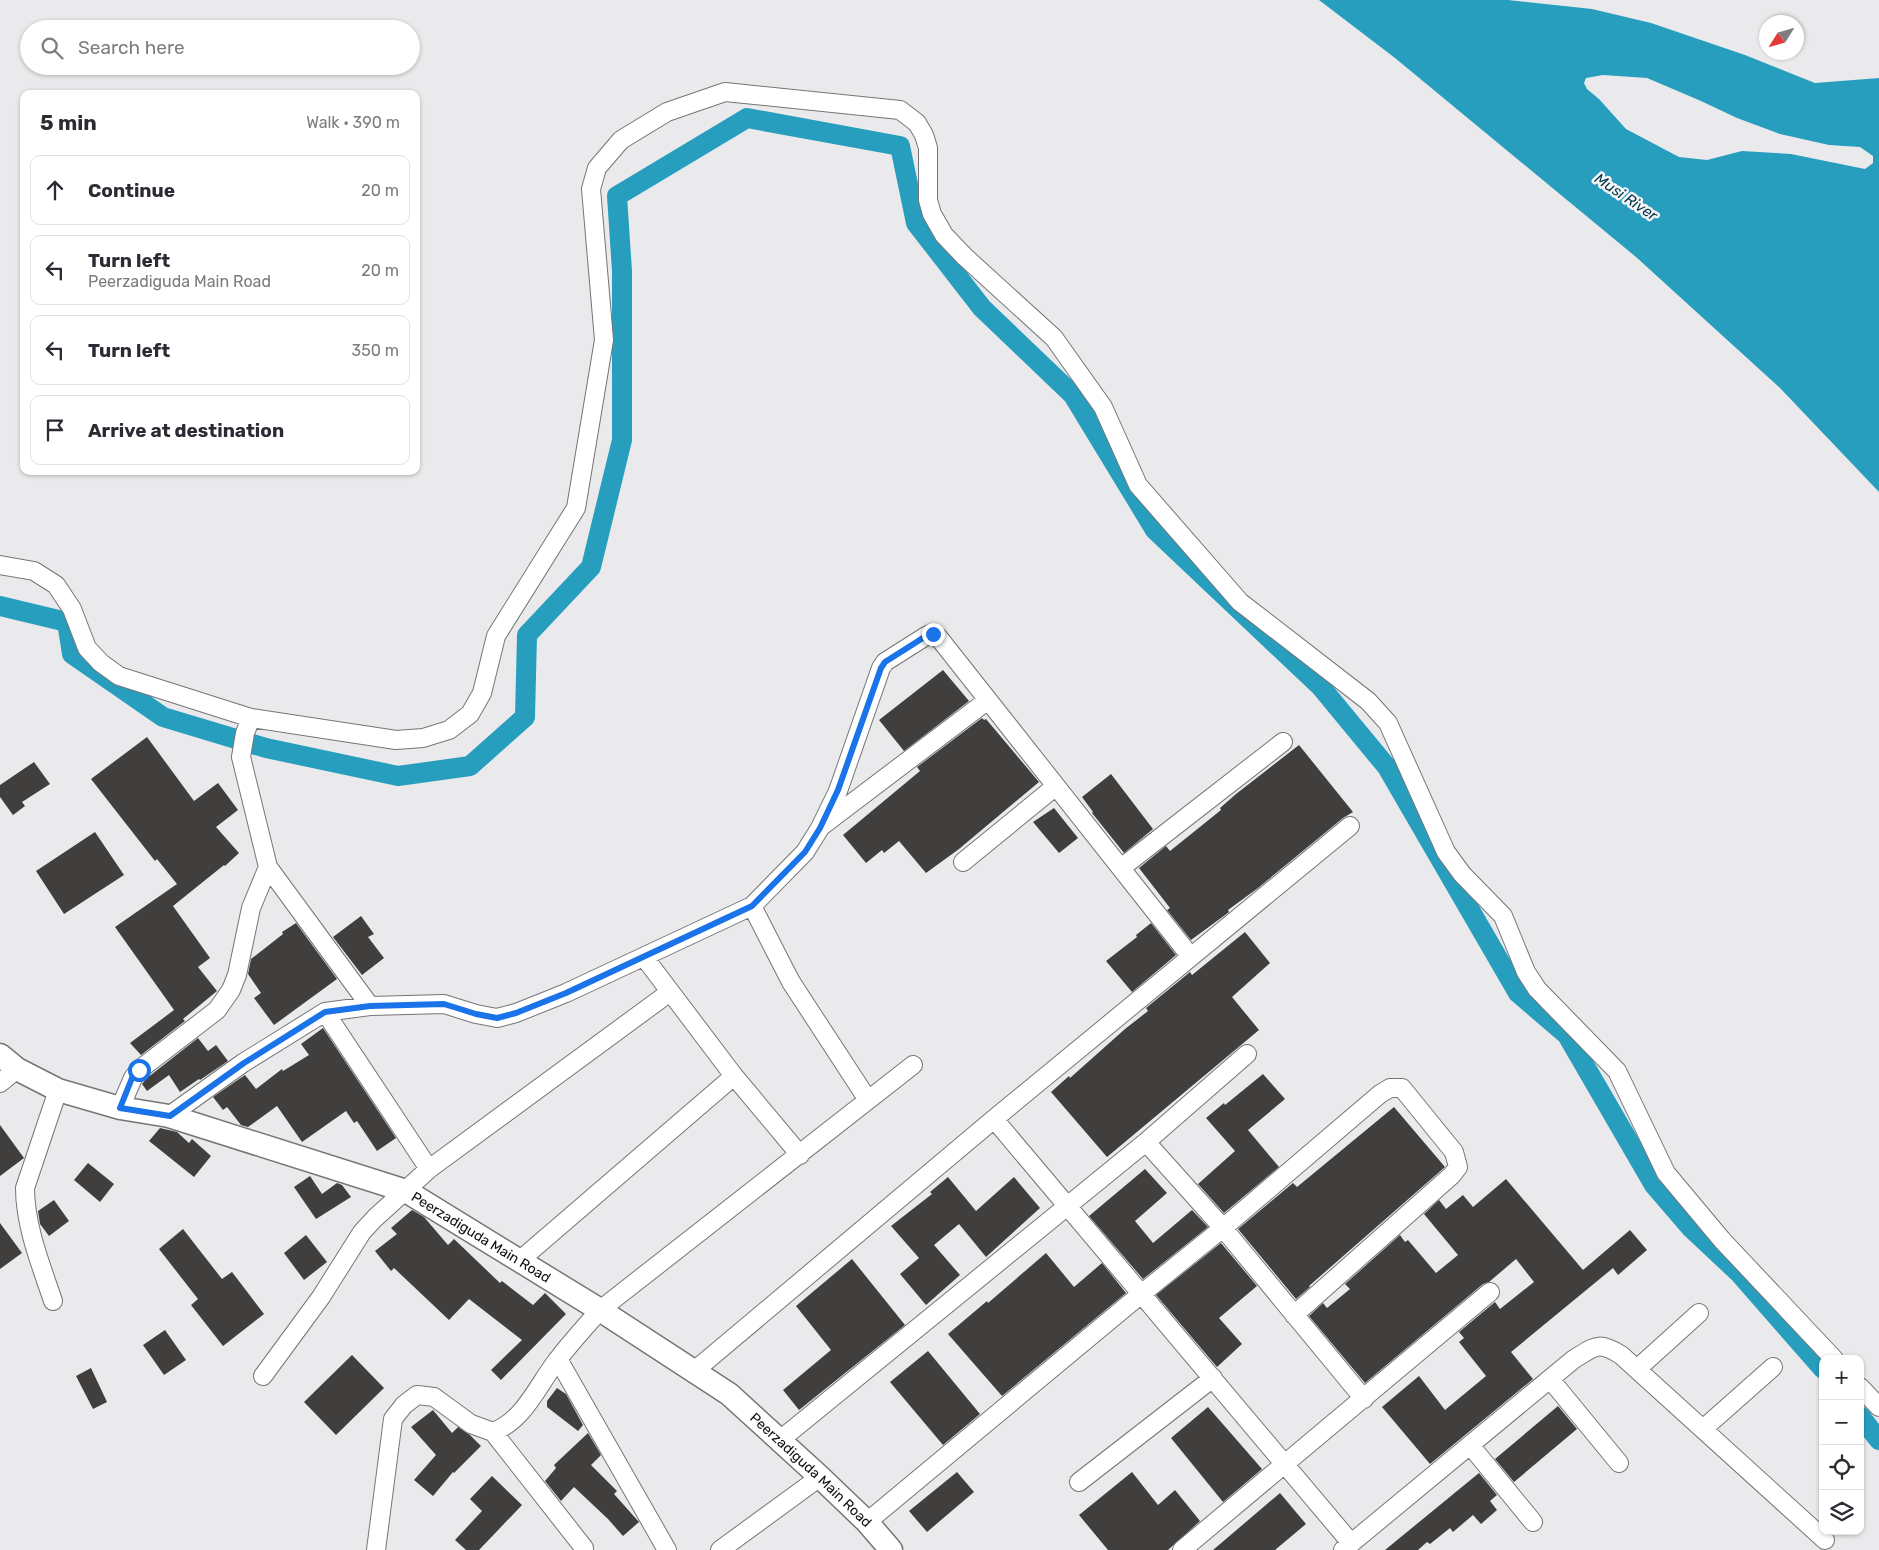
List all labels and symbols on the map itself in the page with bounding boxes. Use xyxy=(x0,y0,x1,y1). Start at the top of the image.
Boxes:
north arrow xyxy=(1759,15,1804,60)
water label: Musi River xyxy=(1591,170,1662,225)
route end xyxy=(922,623,945,646)
route start xyxy=(128,1059,151,1082)
street label: Peerzadiguda Main Road xyxy=(408,1188,554,1286)
street label: Peerzadiguda Main Road xyxy=(747,1409,875,1531)

